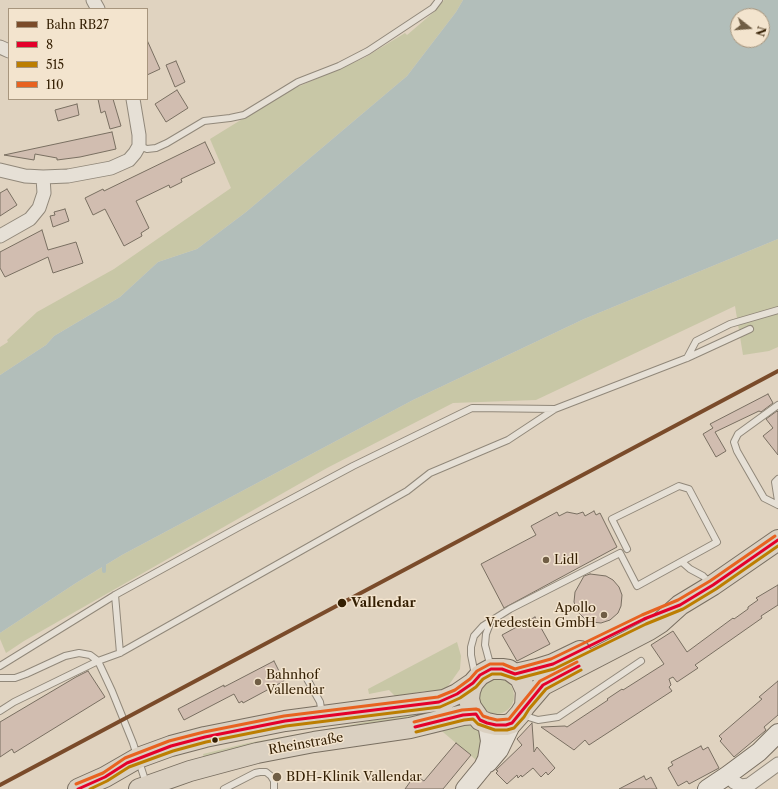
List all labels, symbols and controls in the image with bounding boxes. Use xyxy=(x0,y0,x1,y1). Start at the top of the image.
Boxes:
legend xyxy=(8,8,148,100)
north arrow xyxy=(730,8,770,48)
text: Bahn RB27 xyxy=(46,17,109,32)
text: N xyxy=(752,25,769,38)
text: 8 xyxy=(46,37,53,52)
text: 515 xyxy=(46,57,64,72)
text: 110 xyxy=(46,77,64,92)
place label: Lidl xyxy=(554,552,578,568)
marker: Lidl xyxy=(541,555,551,565)
place label: Vallendar xyxy=(351,595,416,611)
marker: Vallendar xyxy=(336,597,348,609)
place label: Apollo Vredestein GmbH xyxy=(486,600,596,631)
marker: Apollo Vredestein GmbH xyxy=(599,610,609,620)
place label: Bahnhof Vallendar xyxy=(266,667,324,698)
marker: Bahnhof Vallendar xyxy=(253,677,263,687)
street label: Rheinstraße xyxy=(267,730,345,758)
unlabelled marker xyxy=(210,735,220,745)
place label: BDH-Klinik Vallendar xyxy=(286,769,422,785)
marker: BDH-Klinik Vallendar xyxy=(271,771,283,783)

